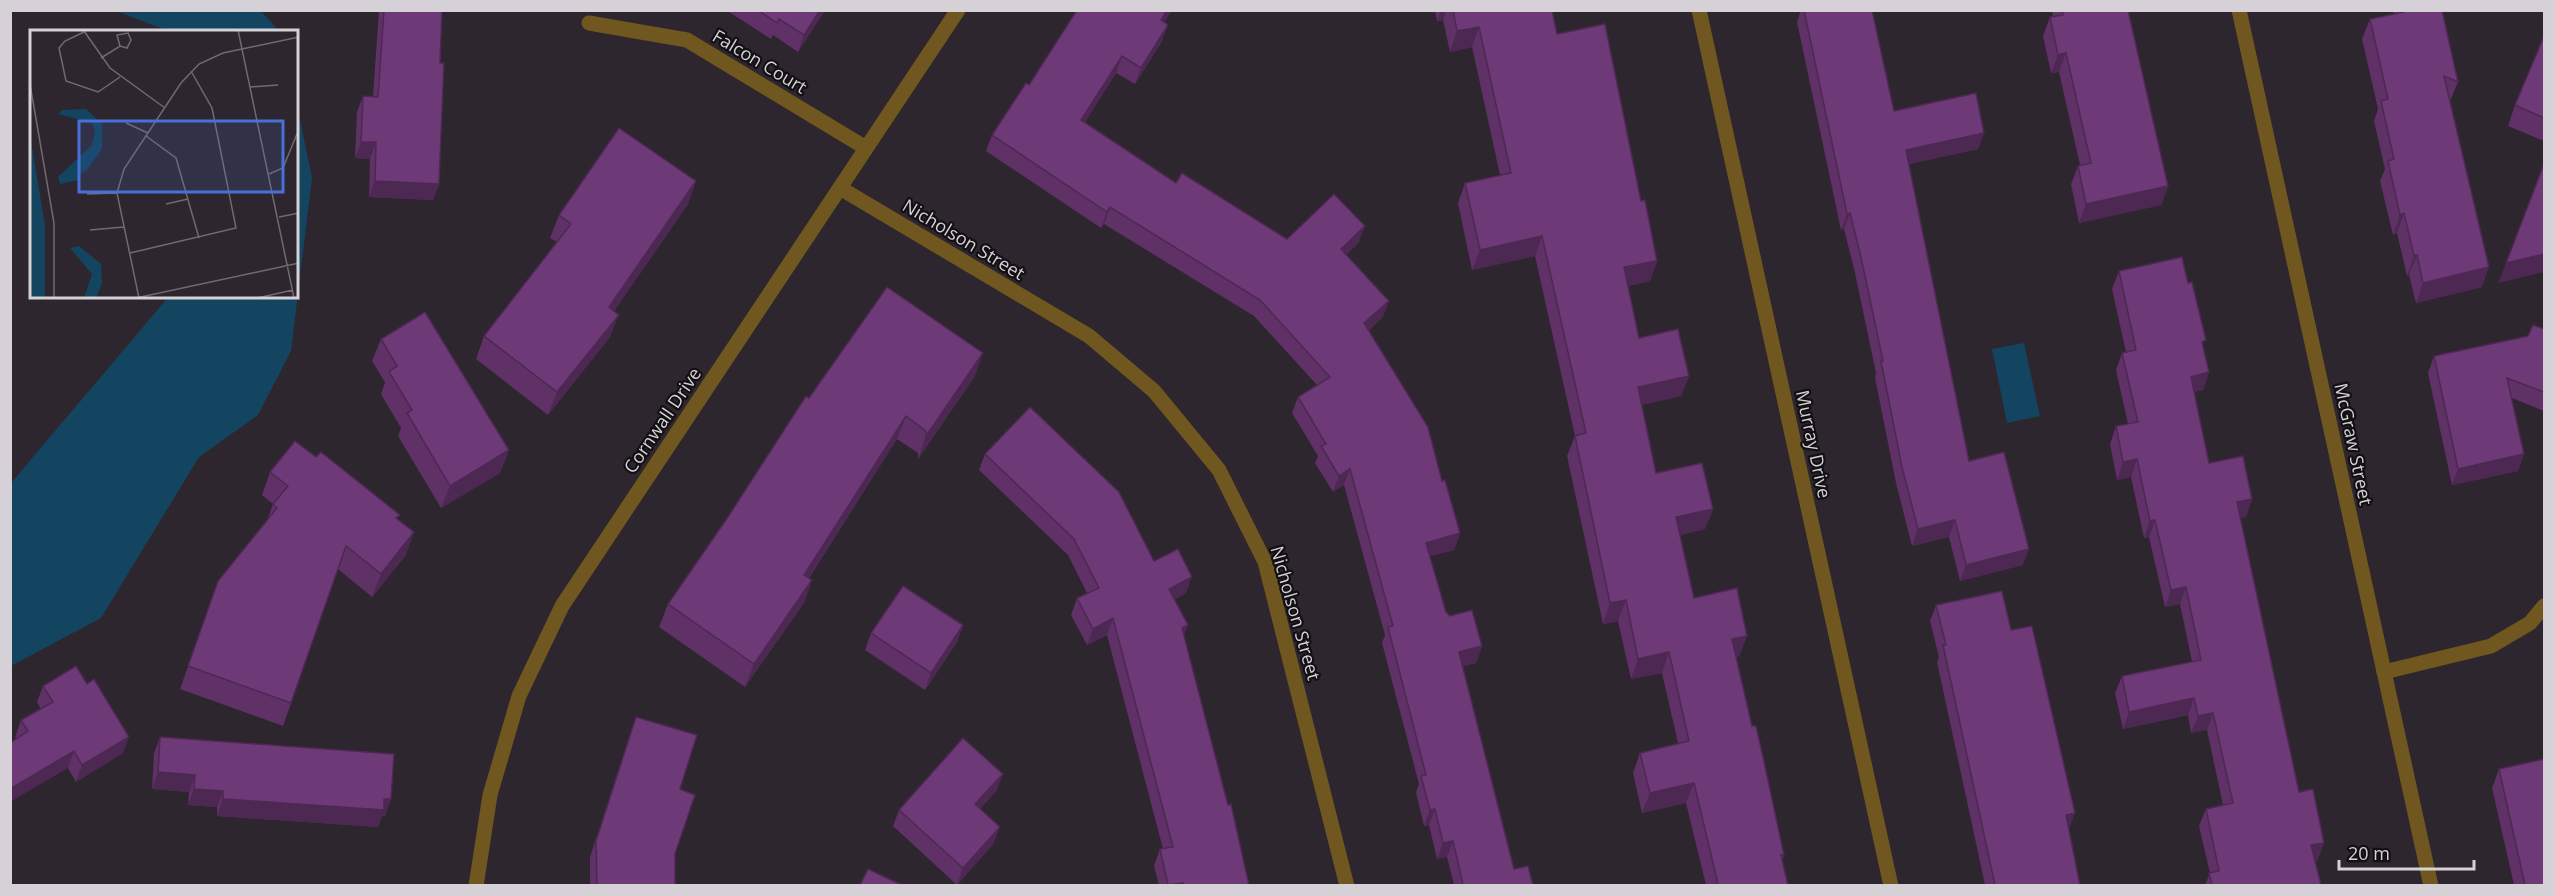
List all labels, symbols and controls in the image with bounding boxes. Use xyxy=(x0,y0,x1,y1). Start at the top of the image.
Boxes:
street label: Falcon Court xyxy=(708,23,812,99)
inset map xyxy=(30,30,298,298)
street label: Nicholson Street xyxy=(898,193,1030,285)
street label: Cornwall Drive xyxy=(618,363,706,477)
street label: McGraw Street xyxy=(2329,381,2379,507)
street label: Murray Drive xyxy=(1791,388,1837,500)
street label: Nicholson Street xyxy=(1265,543,1327,683)
scale bar xyxy=(2339,833,2474,871)
text: 20 m xyxy=(2348,841,2390,865)

